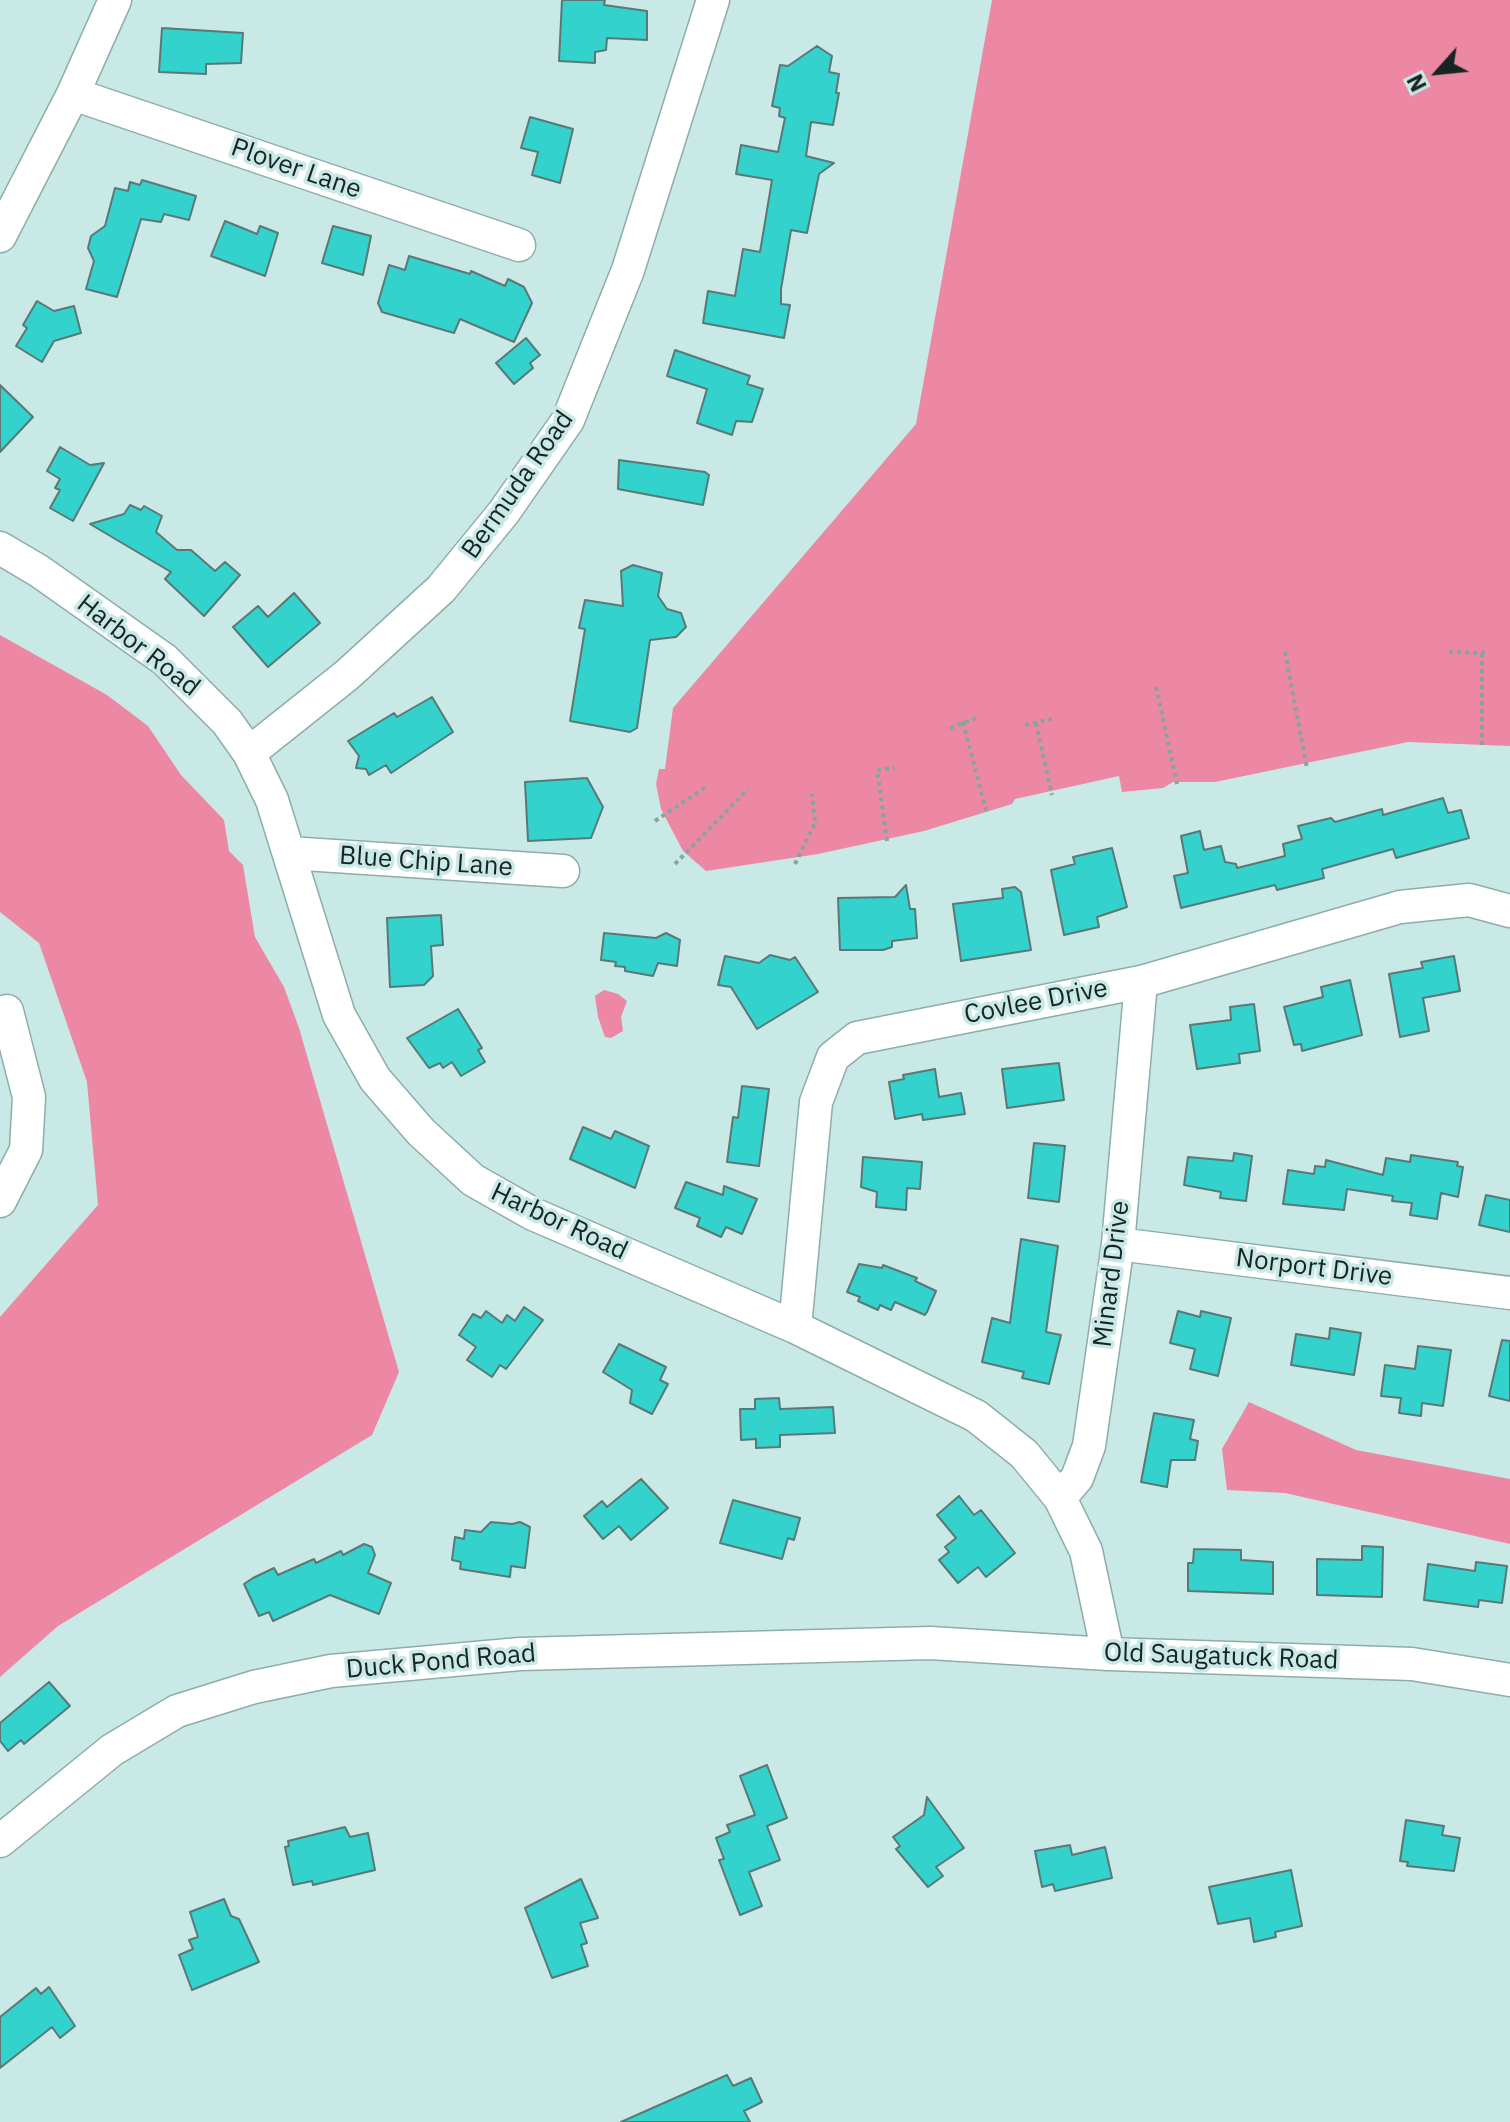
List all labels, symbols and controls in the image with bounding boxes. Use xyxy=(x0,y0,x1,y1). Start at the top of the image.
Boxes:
north arrow xyxy=(1398,32,1478,112)
text: N xyxy=(1400,69,1433,97)
street label: Plover Lane xyxy=(227,132,365,206)
street label: Bermuda Road xyxy=(456,405,580,565)
street label: Harbor Road xyxy=(71,588,205,704)
street label: Blue Chip Lane xyxy=(338,840,514,884)
street label: Covlee Drive xyxy=(962,973,1110,1031)
street label: Harbor Road xyxy=(486,1177,632,1267)
street label: Minard Drive xyxy=(1088,1199,1136,1349)
street label: Norport Drive xyxy=(1234,1243,1394,1293)
street label: Old Saugatuck Road xyxy=(1103,1637,1339,1677)
street label: Duck Pond Road xyxy=(345,1638,537,1686)

